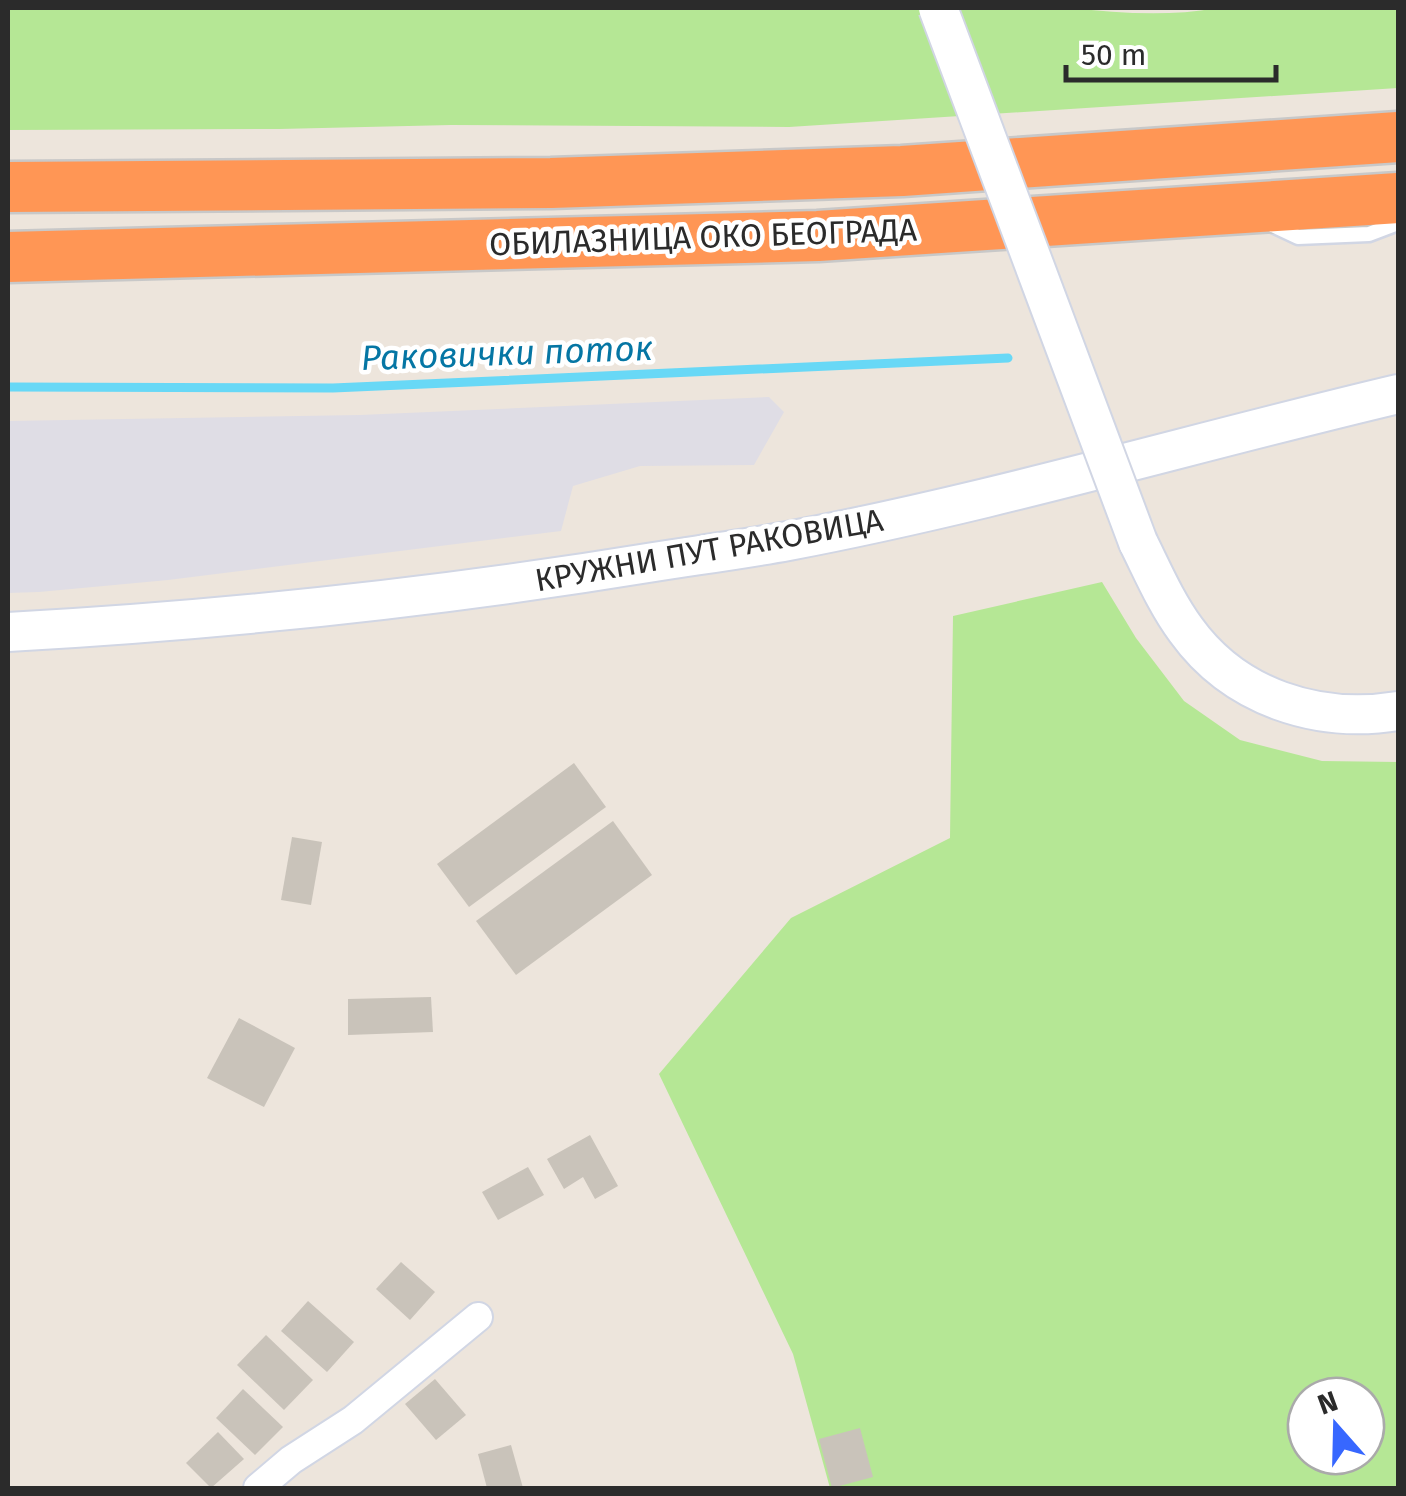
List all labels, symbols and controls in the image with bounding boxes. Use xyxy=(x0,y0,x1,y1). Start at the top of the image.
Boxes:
scale bar xyxy=(1066,20,1276,82)
text: 50 m xyxy=(1081,37,1146,73)
street label: ОБИЛАЗНИЦА ОКО БЕОГРАДА xyxy=(488,211,918,263)
water label: Раковички поток xyxy=(360,327,654,379)
street label: КРУЖНИ ПУТ РАКОВИЦА xyxy=(532,501,887,599)
north arrow xyxy=(1286,1376,1386,1476)
text: N xyxy=(1313,1384,1342,1422)

